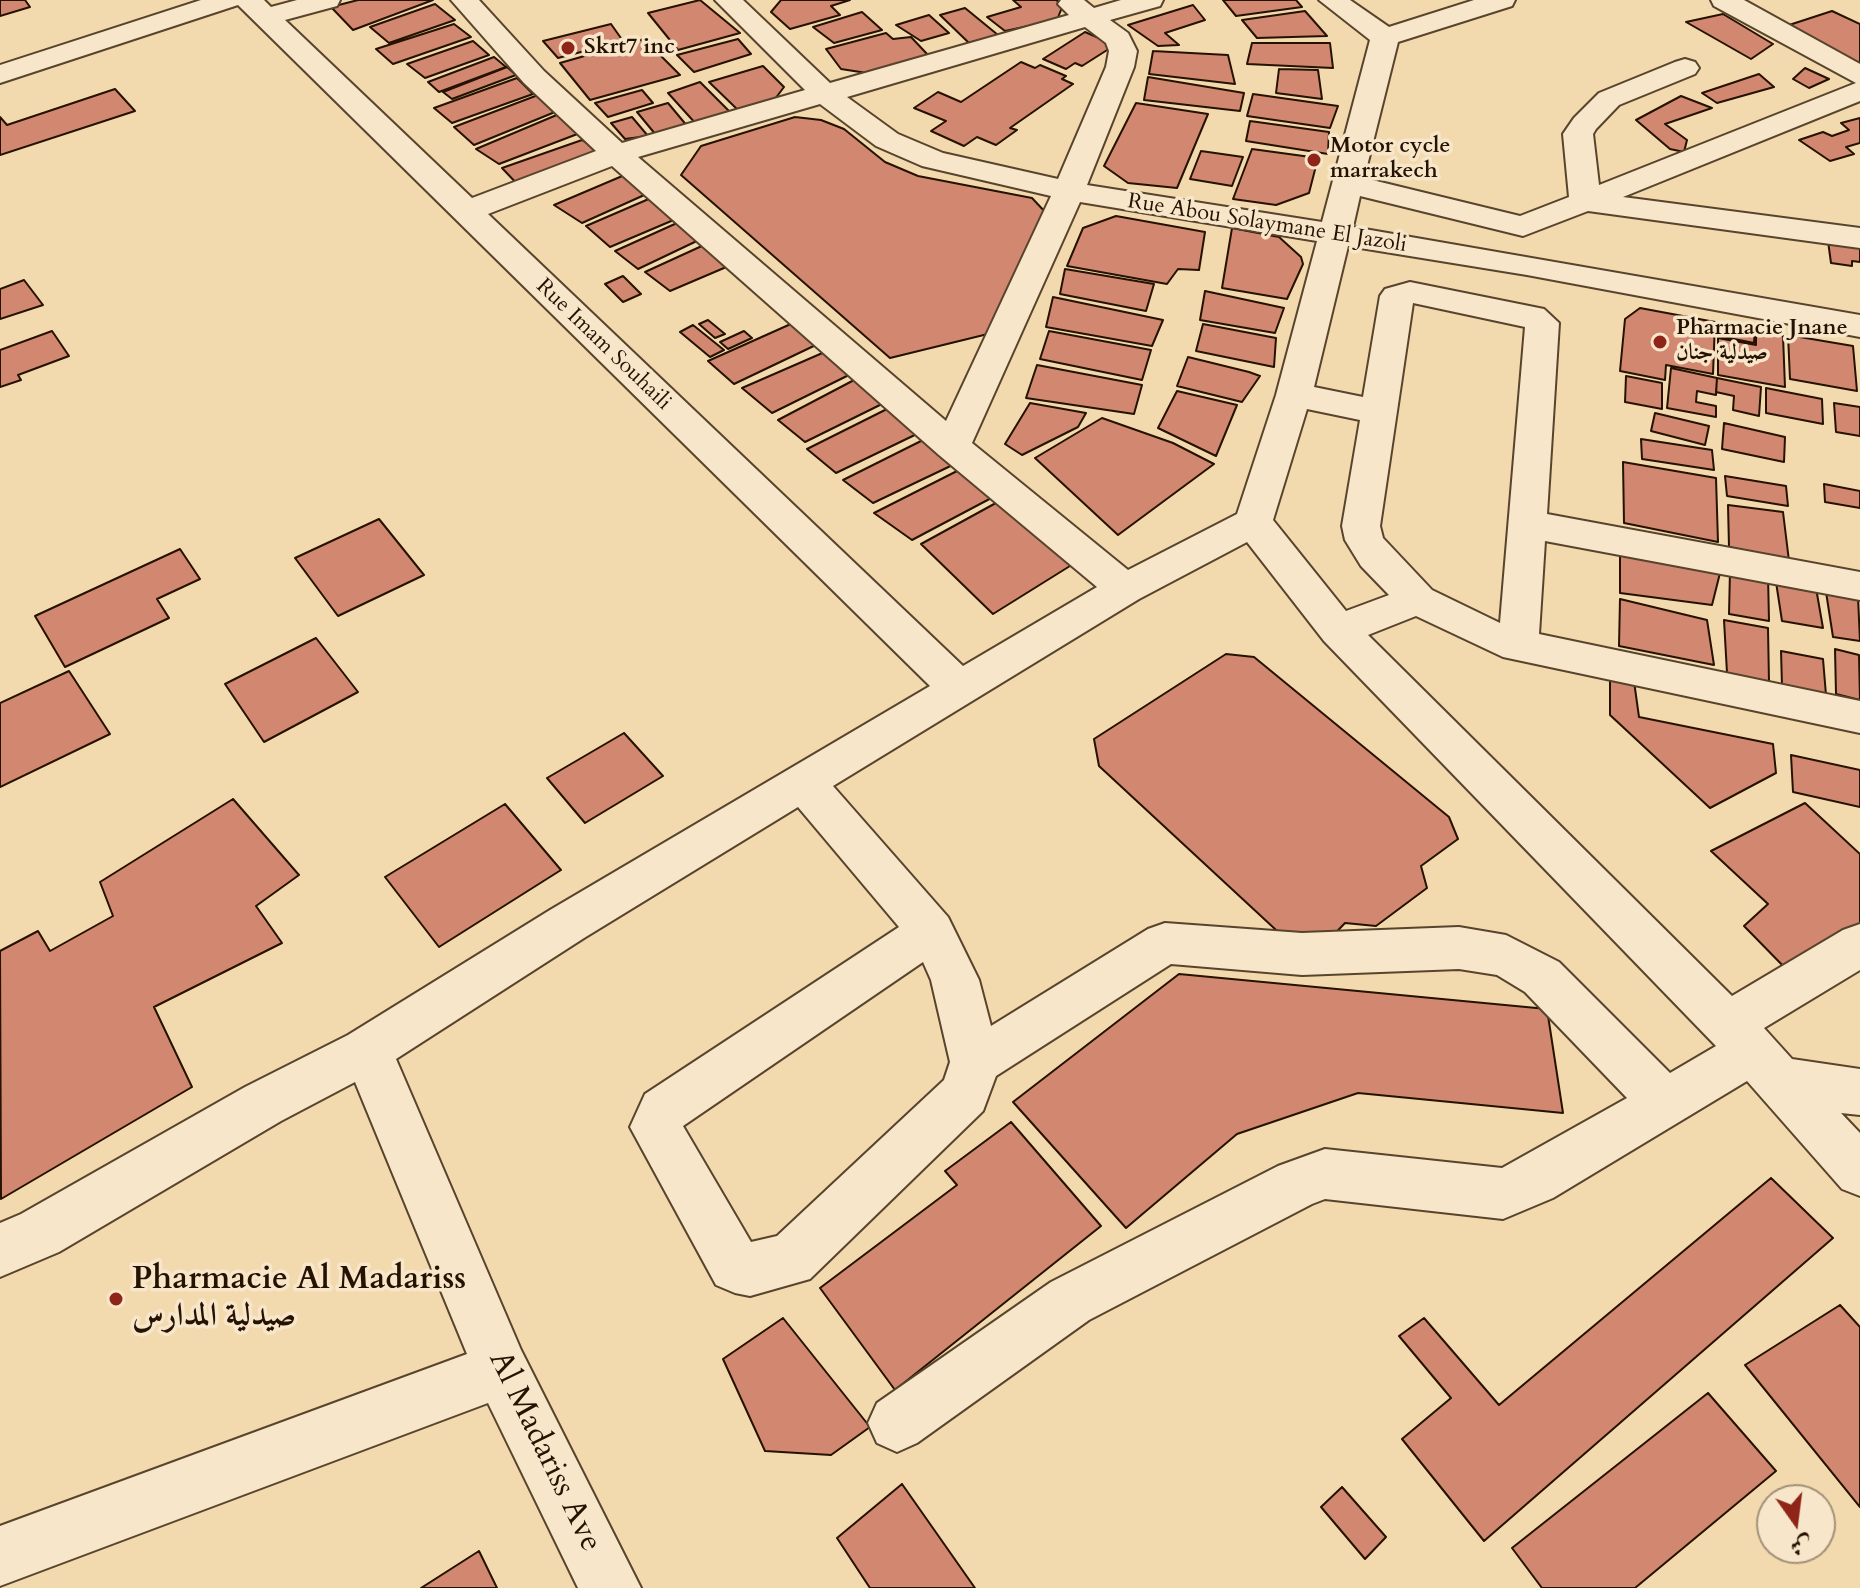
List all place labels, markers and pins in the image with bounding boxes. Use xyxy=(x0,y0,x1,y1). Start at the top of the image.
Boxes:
place label: Skrt7 inc xyxy=(584,35,675,61)
marker: Skrt7 inc xyxy=(559,39,577,57)
place label: Motor cycle marrakech xyxy=(1330,134,1450,186)
marker: Motor cycle marrakech xyxy=(1305,151,1323,169)
place label: Pharmacie Jnane صيدلية جنان xyxy=(1676,316,1848,368)
marker: Pharmacie Jnane صيدلية جنان xyxy=(1651,333,1669,351)
place label: Pharmacie Al Madariss صيدلية المدارس xyxy=(132,1262,466,1337)
marker: Pharmacie Al Madariss صيدلية المدارس xyxy=(107,1290,125,1308)

